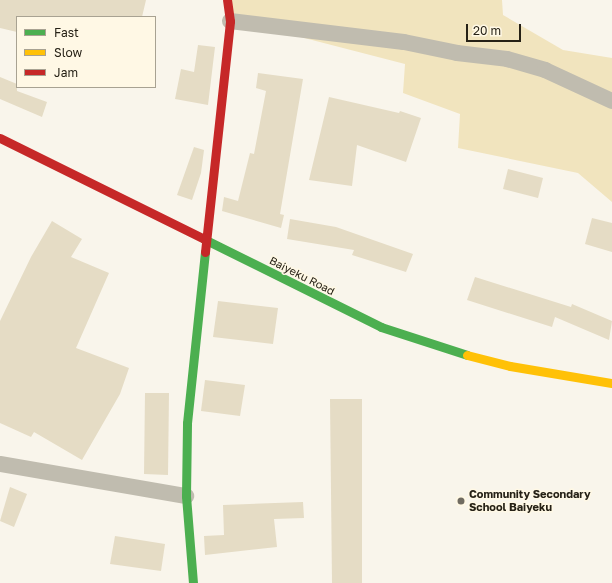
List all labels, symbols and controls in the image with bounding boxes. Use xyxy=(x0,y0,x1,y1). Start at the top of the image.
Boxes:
legend xyxy=(16,16,156,88)
scale bar xyxy=(468,16,523,42)
text: 20 m xyxy=(473,23,501,38)
text: Fast xyxy=(54,25,79,40)
text: Slow xyxy=(54,45,82,60)
text: Jam xyxy=(54,65,78,80)
street label: Baiyeku Road xyxy=(267,254,337,298)
place label: Community Secondary School Baiyeku xyxy=(469,488,590,514)
marker: Community Secondary School Baiyeku xyxy=(456,496,466,506)

